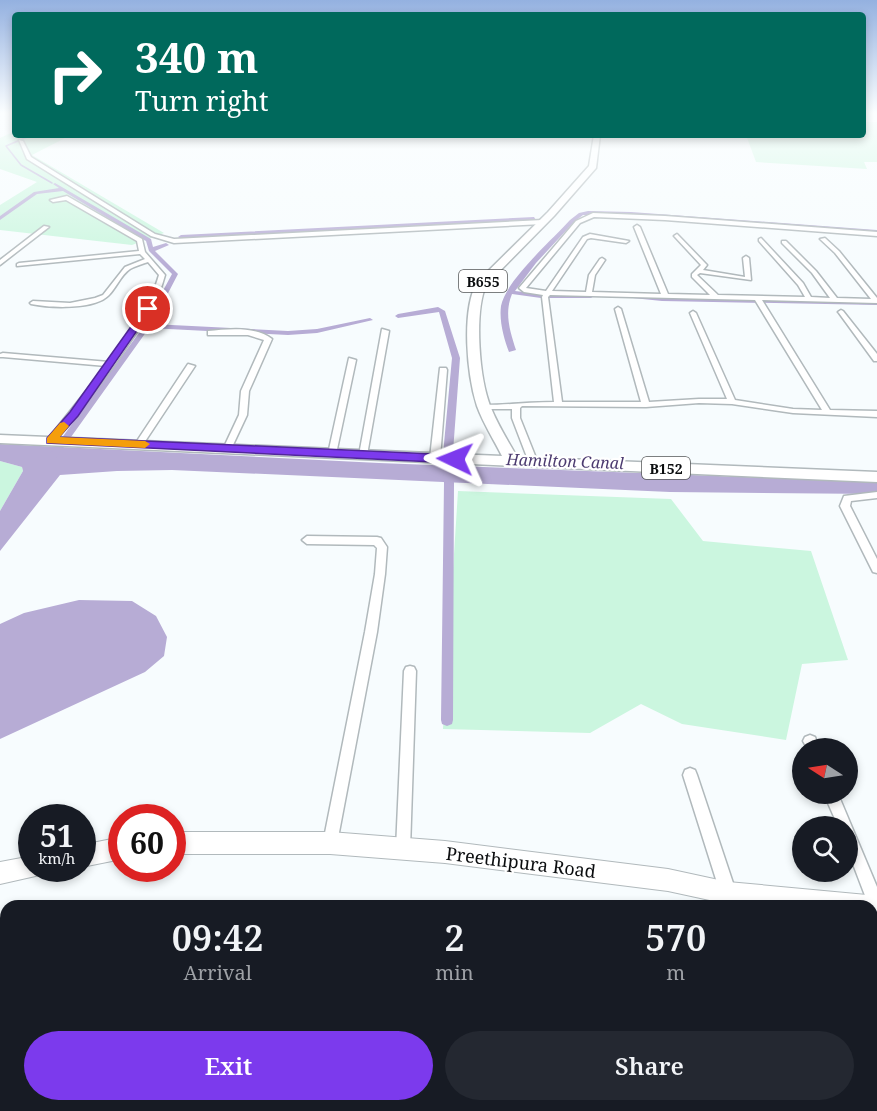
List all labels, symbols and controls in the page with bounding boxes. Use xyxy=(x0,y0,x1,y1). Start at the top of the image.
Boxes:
text: 340 m xyxy=(135,28,259,85)
icon: right xyxy=(36,36,114,114)
text: Turn right xyxy=(135,82,268,119)
road number: B655 xyxy=(459,270,507,292)
pin xyxy=(122,283,173,334)
icon: arrive xyxy=(131,292,164,325)
position arrow xyxy=(423,427,487,491)
water label: Hamilton Canal xyxy=(505,448,624,474)
road number: B152 xyxy=(642,457,690,479)
north arrow xyxy=(792,738,858,804)
map controls xyxy=(792,738,858,882)
speed limit sign: 60 xyxy=(108,804,186,882)
text: 51 xyxy=(40,815,74,856)
button: search xyxy=(792,816,858,882)
street label: Preethipura Road xyxy=(445,841,597,883)
text: km/h xyxy=(39,848,75,868)
text: 09:42 xyxy=(172,913,264,962)
text: 2 xyxy=(444,913,465,962)
text: 570 xyxy=(645,913,706,962)
text: Arrival xyxy=(183,959,252,986)
text: min xyxy=(435,959,474,986)
text: m xyxy=(666,959,685,986)
button: Exit xyxy=(24,1031,433,1100)
button: Share xyxy=(445,1031,854,1100)

